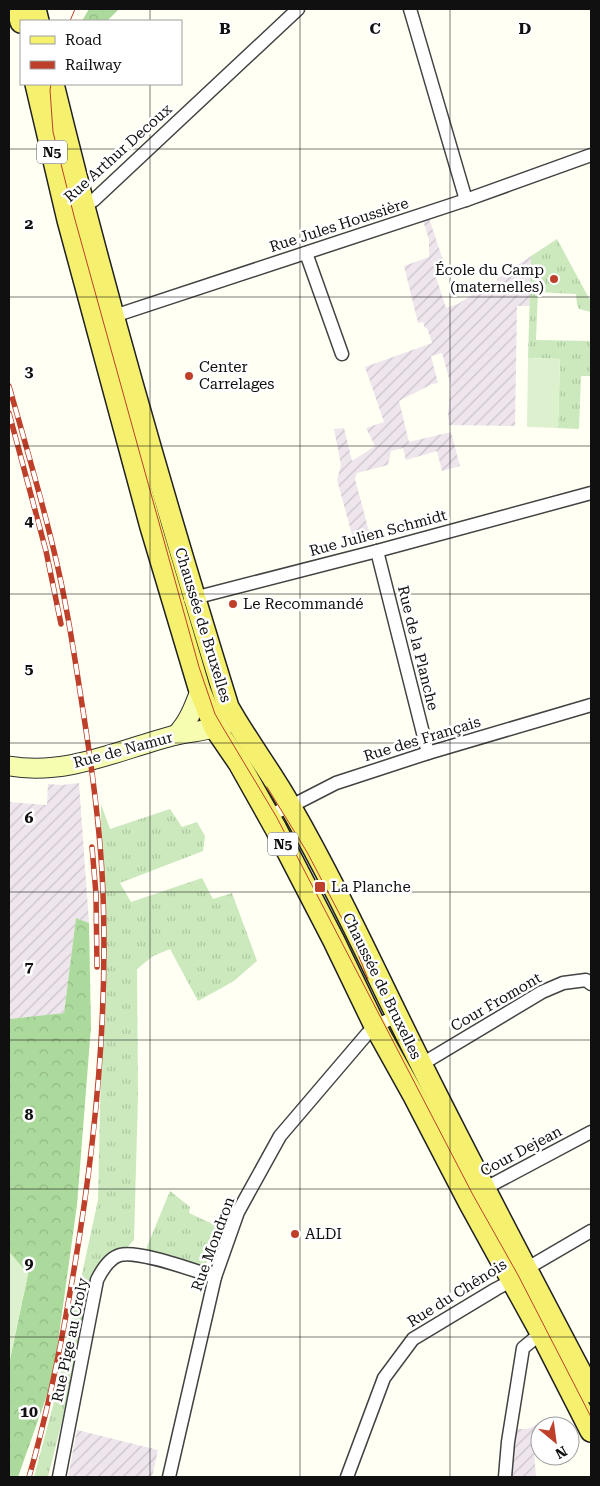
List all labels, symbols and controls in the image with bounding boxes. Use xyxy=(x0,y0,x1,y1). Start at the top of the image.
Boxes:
text: B xyxy=(219,19,231,38)
text: C xyxy=(369,19,381,38)
text: D xyxy=(519,19,532,38)
legend xyxy=(20,20,182,85)
text: Road xyxy=(65,31,102,49)
text: Railway xyxy=(65,56,122,74)
street label: Rue Arthur Decoux xyxy=(60,100,176,206)
road number: N5 xyxy=(37,140,67,163)
street label: Rue Jules Houssière xyxy=(267,194,411,256)
text: 2 xyxy=(25,214,34,233)
place label: École du Camp (maternelles) xyxy=(435,261,544,296)
marker: École du Camp (maternelles) xyxy=(548,273,560,285)
place label: Center Carrelages xyxy=(199,358,274,393)
text: 3 xyxy=(25,362,34,381)
marker: Center Carrelages xyxy=(183,370,195,382)
street label: Rue Julien Schmidt xyxy=(307,506,449,560)
text: 4 xyxy=(25,511,34,530)
street label: Chaussée de Bruxelles xyxy=(171,545,235,705)
street label: Rue de la Planche xyxy=(394,584,442,712)
place label: Le Recommandé xyxy=(243,595,364,613)
marker: Le Recommandé xyxy=(227,598,239,610)
text: 5 xyxy=(25,659,34,678)
street label: Rue des Français xyxy=(361,713,483,765)
street label: Rue de Namur xyxy=(71,728,175,772)
text: 6 xyxy=(25,808,34,827)
road number: N5 xyxy=(268,832,298,856)
place label: La Planche xyxy=(331,878,411,896)
marker: La Planche xyxy=(313,880,327,894)
street label: Chaussée de Bruxelles xyxy=(339,910,425,1062)
text: 7 xyxy=(25,957,34,976)
street label: Cour Fromont xyxy=(448,969,545,1035)
text: 8 xyxy=(25,1105,34,1124)
street label: Cour Dejean xyxy=(477,1122,565,1180)
street label: Rue Mondron xyxy=(188,1194,239,1294)
place label: ALDI xyxy=(305,1225,342,1243)
marker: ALDI xyxy=(289,1228,301,1240)
text: 9 xyxy=(25,1254,34,1273)
street label: Rue du Chênois xyxy=(404,1255,510,1331)
street label: Rue Pige au Croly xyxy=(48,1276,92,1404)
text: 10 xyxy=(20,1402,38,1421)
north arrow xyxy=(530,1416,580,1466)
text: N xyxy=(553,1443,570,1462)

